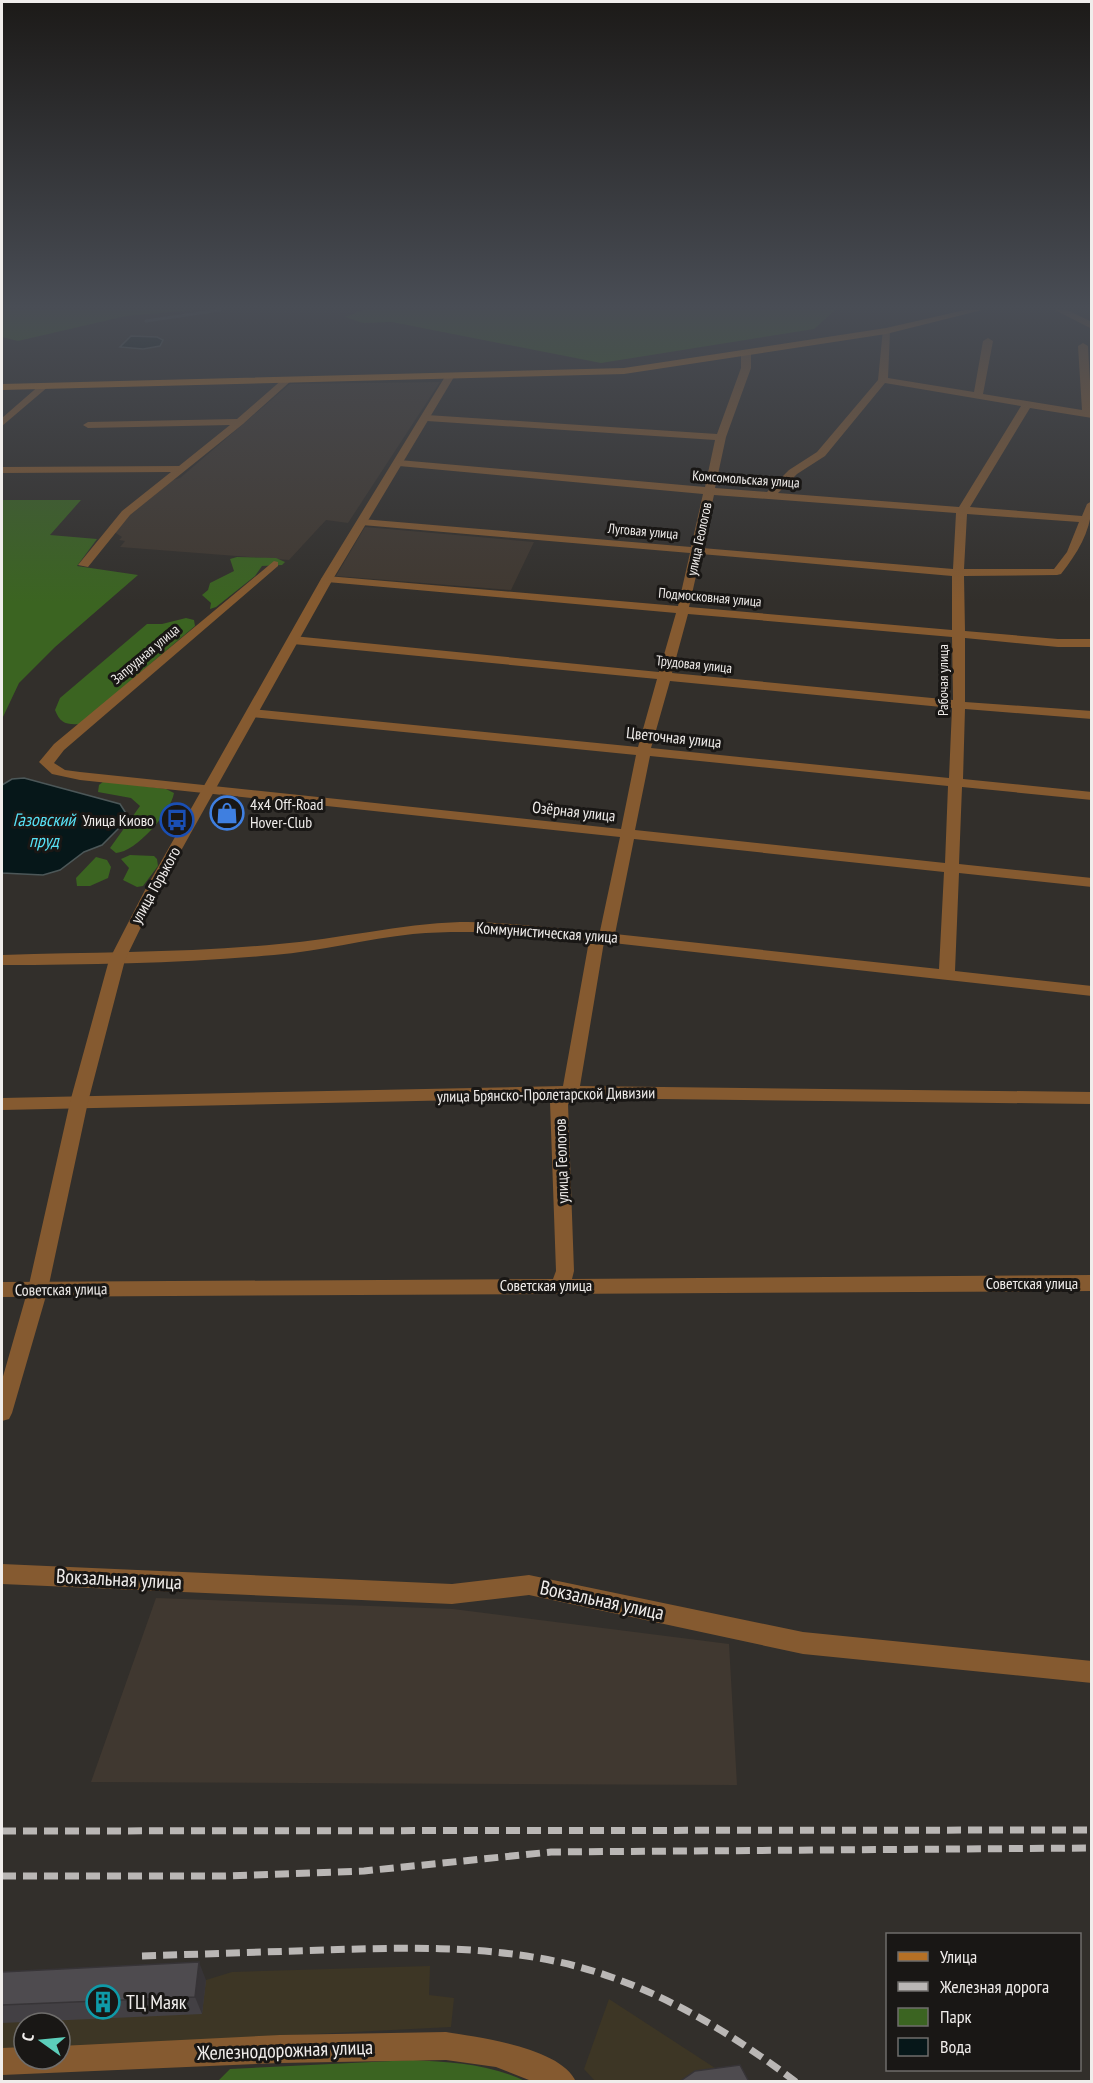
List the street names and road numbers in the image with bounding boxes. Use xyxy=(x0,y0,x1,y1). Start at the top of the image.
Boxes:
street label: Комсомольская улица xyxy=(692,466,800,492)
street label: улица Геологов xyxy=(682,500,716,577)
street label: Луговая улица xyxy=(606,519,679,543)
street label: Подмосковная улица xyxy=(658,584,762,610)
street label: Запрудная улица xyxy=(107,620,183,688)
street label: Рабочая улица xyxy=(934,644,952,716)
street label: Трудовая улица xyxy=(655,651,733,677)
street label: Цветочная улица xyxy=(625,722,723,752)
street label: Озёрная улица xyxy=(531,797,617,825)
street label: улица Горького xyxy=(126,843,184,927)
street label: Коммунистическая улица xyxy=(476,917,618,947)
street label: улица Брянско-Пролетарской Дивизии xyxy=(437,1082,655,1106)
street label: улица Геологов xyxy=(550,1118,572,1204)
street label: Советская улица xyxy=(986,1273,1078,1293)
street label: Советская улица xyxy=(500,1275,592,1295)
street label: Советская улица xyxy=(15,1278,107,1300)
street label: Вокзальная улица xyxy=(55,1563,183,1595)
street label: Вокзальная улица xyxy=(538,1574,666,1626)
street label: Железнодорожная улица xyxy=(195,2034,374,2066)

